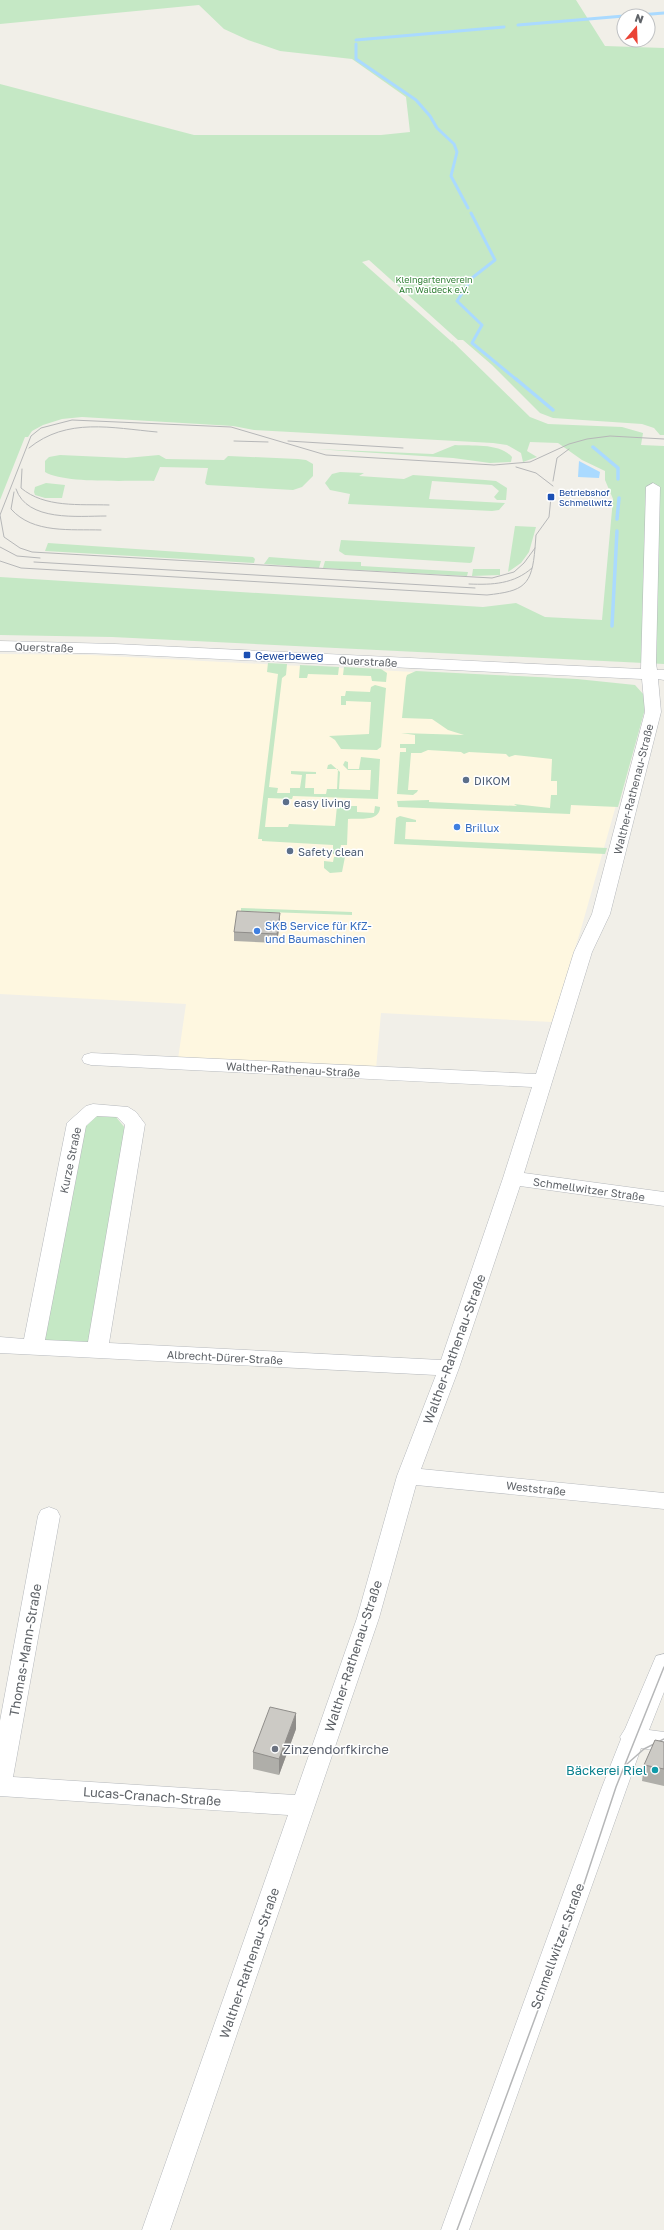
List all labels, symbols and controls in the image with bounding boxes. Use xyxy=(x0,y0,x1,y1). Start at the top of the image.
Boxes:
north arrow xyxy=(616,8,656,48)
text: N xyxy=(633,11,645,26)
park label: Kleingartenverein Am Waldeck e.V. xyxy=(395,274,473,295)
place label: Betriebshof Schmellwitz xyxy=(559,487,613,508)
marker: Betriebshof Schmellwitz xyxy=(546,492,556,502)
street label: Querstraße xyxy=(14,639,74,655)
place label: Gewerbeweg xyxy=(255,649,323,662)
marker: Gewerbeweg xyxy=(242,650,252,660)
street label: Querstraße xyxy=(338,653,398,669)
street label: Walther-Rathenau-Straße xyxy=(610,722,656,856)
place label: DIKOM xyxy=(474,774,510,787)
marker: DIKOM xyxy=(461,775,471,785)
place label: easy living xyxy=(294,796,350,809)
marker: easy living xyxy=(281,797,291,807)
place label: Brillux xyxy=(465,821,499,834)
marker: Brillux xyxy=(452,822,462,832)
place label: Safety clean xyxy=(298,845,364,858)
marker: Safety clean xyxy=(285,846,295,856)
place label: SKB Service für KfZ- und Baumaschinen xyxy=(265,919,372,945)
marker: SKB Service für KfZ- und Baumaschinen xyxy=(252,926,262,936)
street label: Walther-Rathenau-Straße xyxy=(226,1059,360,1079)
street label: Kurze Straße xyxy=(57,1126,83,1194)
street label: Schmellwitzer Straße xyxy=(532,1175,646,1203)
street label: Walther-Rathenau-Straße xyxy=(419,1272,489,1426)
street label: Albrecht-Dürer-Straße xyxy=(167,1347,283,1367)
street label: Weststraße xyxy=(505,1478,567,1498)
street label: Walther-Rathenau-Straße xyxy=(321,1578,385,1734)
street label: Thomas-Mann-Straße xyxy=(5,1582,45,1718)
place label: Zinzendorfkirche xyxy=(283,1741,389,1757)
marker: Zinzendorfkirche xyxy=(270,1744,280,1754)
place label: Bäckerei Riel xyxy=(566,1762,647,1778)
marker: Bäckerei Riel xyxy=(650,1765,660,1775)
street label: Lucas-Cranach-Straße xyxy=(82,1783,222,1809)
street label: Schmellwitzer Straße xyxy=(527,1881,587,2011)
street label: Walther-Rathenau-Straße xyxy=(216,1885,282,2041)

